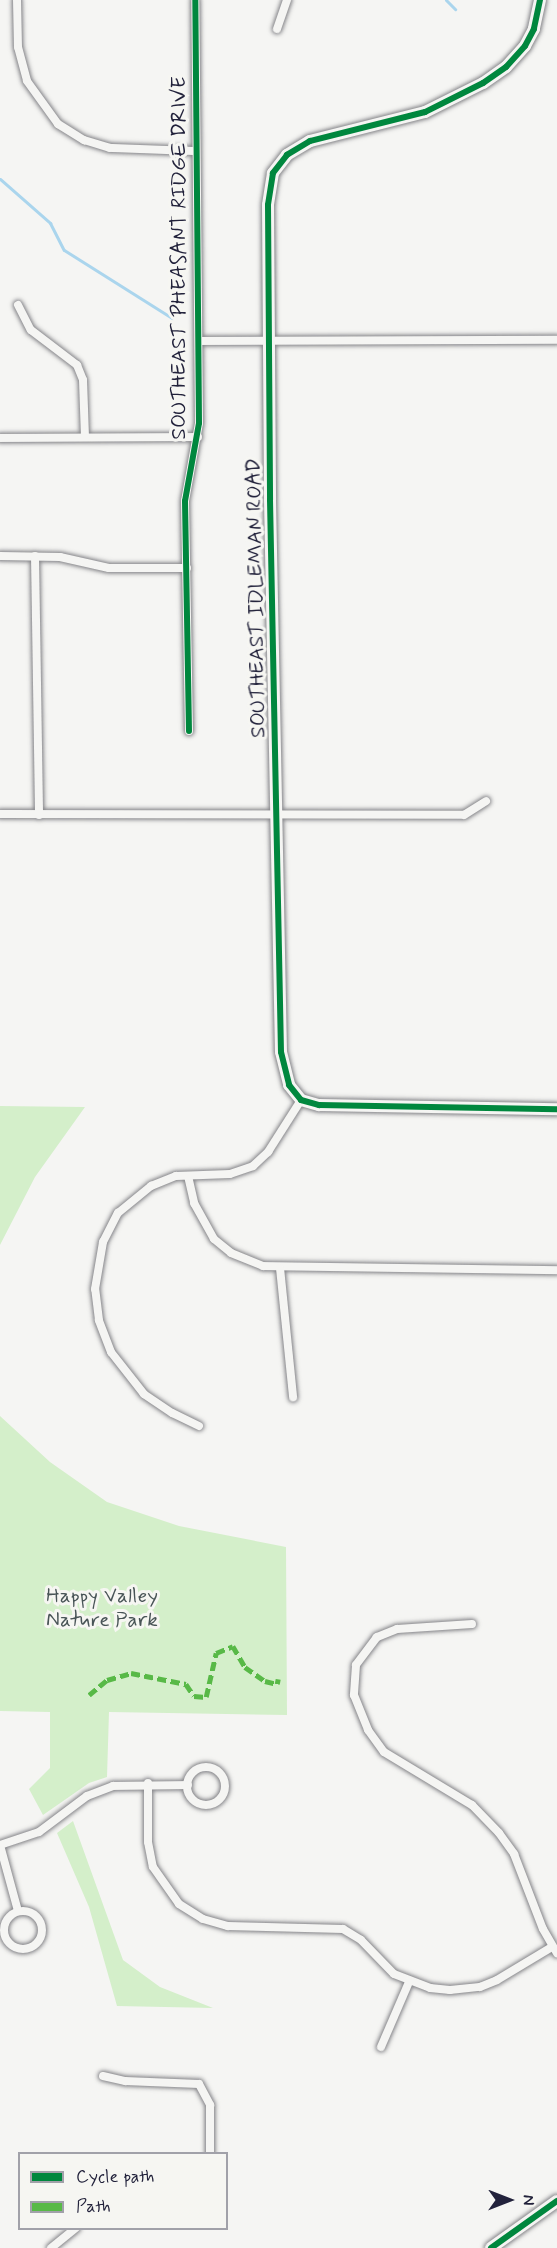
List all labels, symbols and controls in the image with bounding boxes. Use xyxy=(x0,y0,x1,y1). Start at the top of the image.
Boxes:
street label: SOUTHEAST PHEASANT RIDGE DRIVE xyxy=(166,73,192,443)
street label: SOUTHEAST IDLEMAN ROAD xyxy=(241,459,271,737)
park label: Happy Valley Nature Park xyxy=(47,1583,157,1633)
legend xyxy=(18,2152,228,2230)
text: Cycle path xyxy=(76,2165,154,2189)
north arrow xyxy=(479,2170,539,2230)
text: Path xyxy=(76,2195,111,2219)
text: N xyxy=(517,2195,538,2205)

